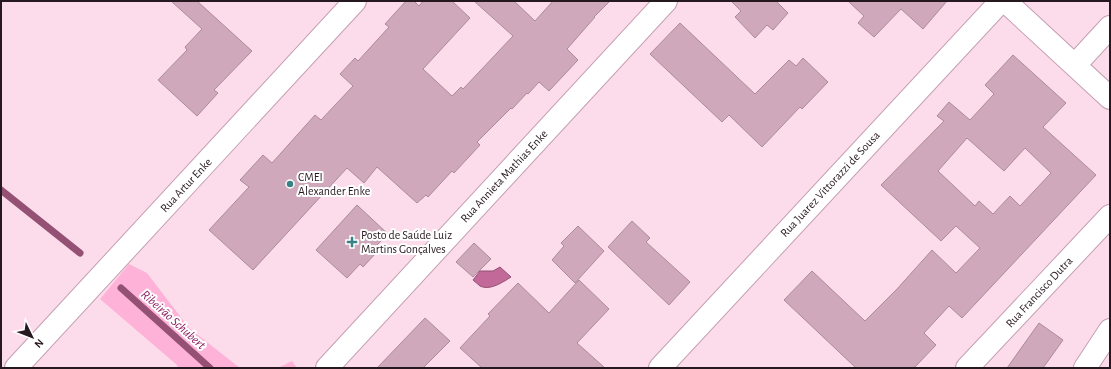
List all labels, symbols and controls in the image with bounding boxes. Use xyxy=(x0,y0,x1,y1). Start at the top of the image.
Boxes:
street label: Rua Annieta Mathias Enke xyxy=(458,128,550,224)
street label: Rua Juarez Vittorazzi de Sousa xyxy=(778,128,882,239)
street label: Rua Artur Enke xyxy=(158,156,214,214)
place label: CMEI Alexander Enke xyxy=(298,171,370,197)
marker: CMEI Alexander Enke xyxy=(285,179,295,189)
place label: Posto de Saúde Luiz Martins Gonçalves xyxy=(361,229,452,255)
marker: Posto de Saúde Luiz Martins Gonçalves xyxy=(346,236,358,248)
street label: Rua Francisco Dutra xyxy=(1003,254,1075,330)
water label: Ribeirão Schubert xyxy=(138,288,208,353)
north arrow xyxy=(12,317,52,357)
text: N xyxy=(32,337,46,350)

